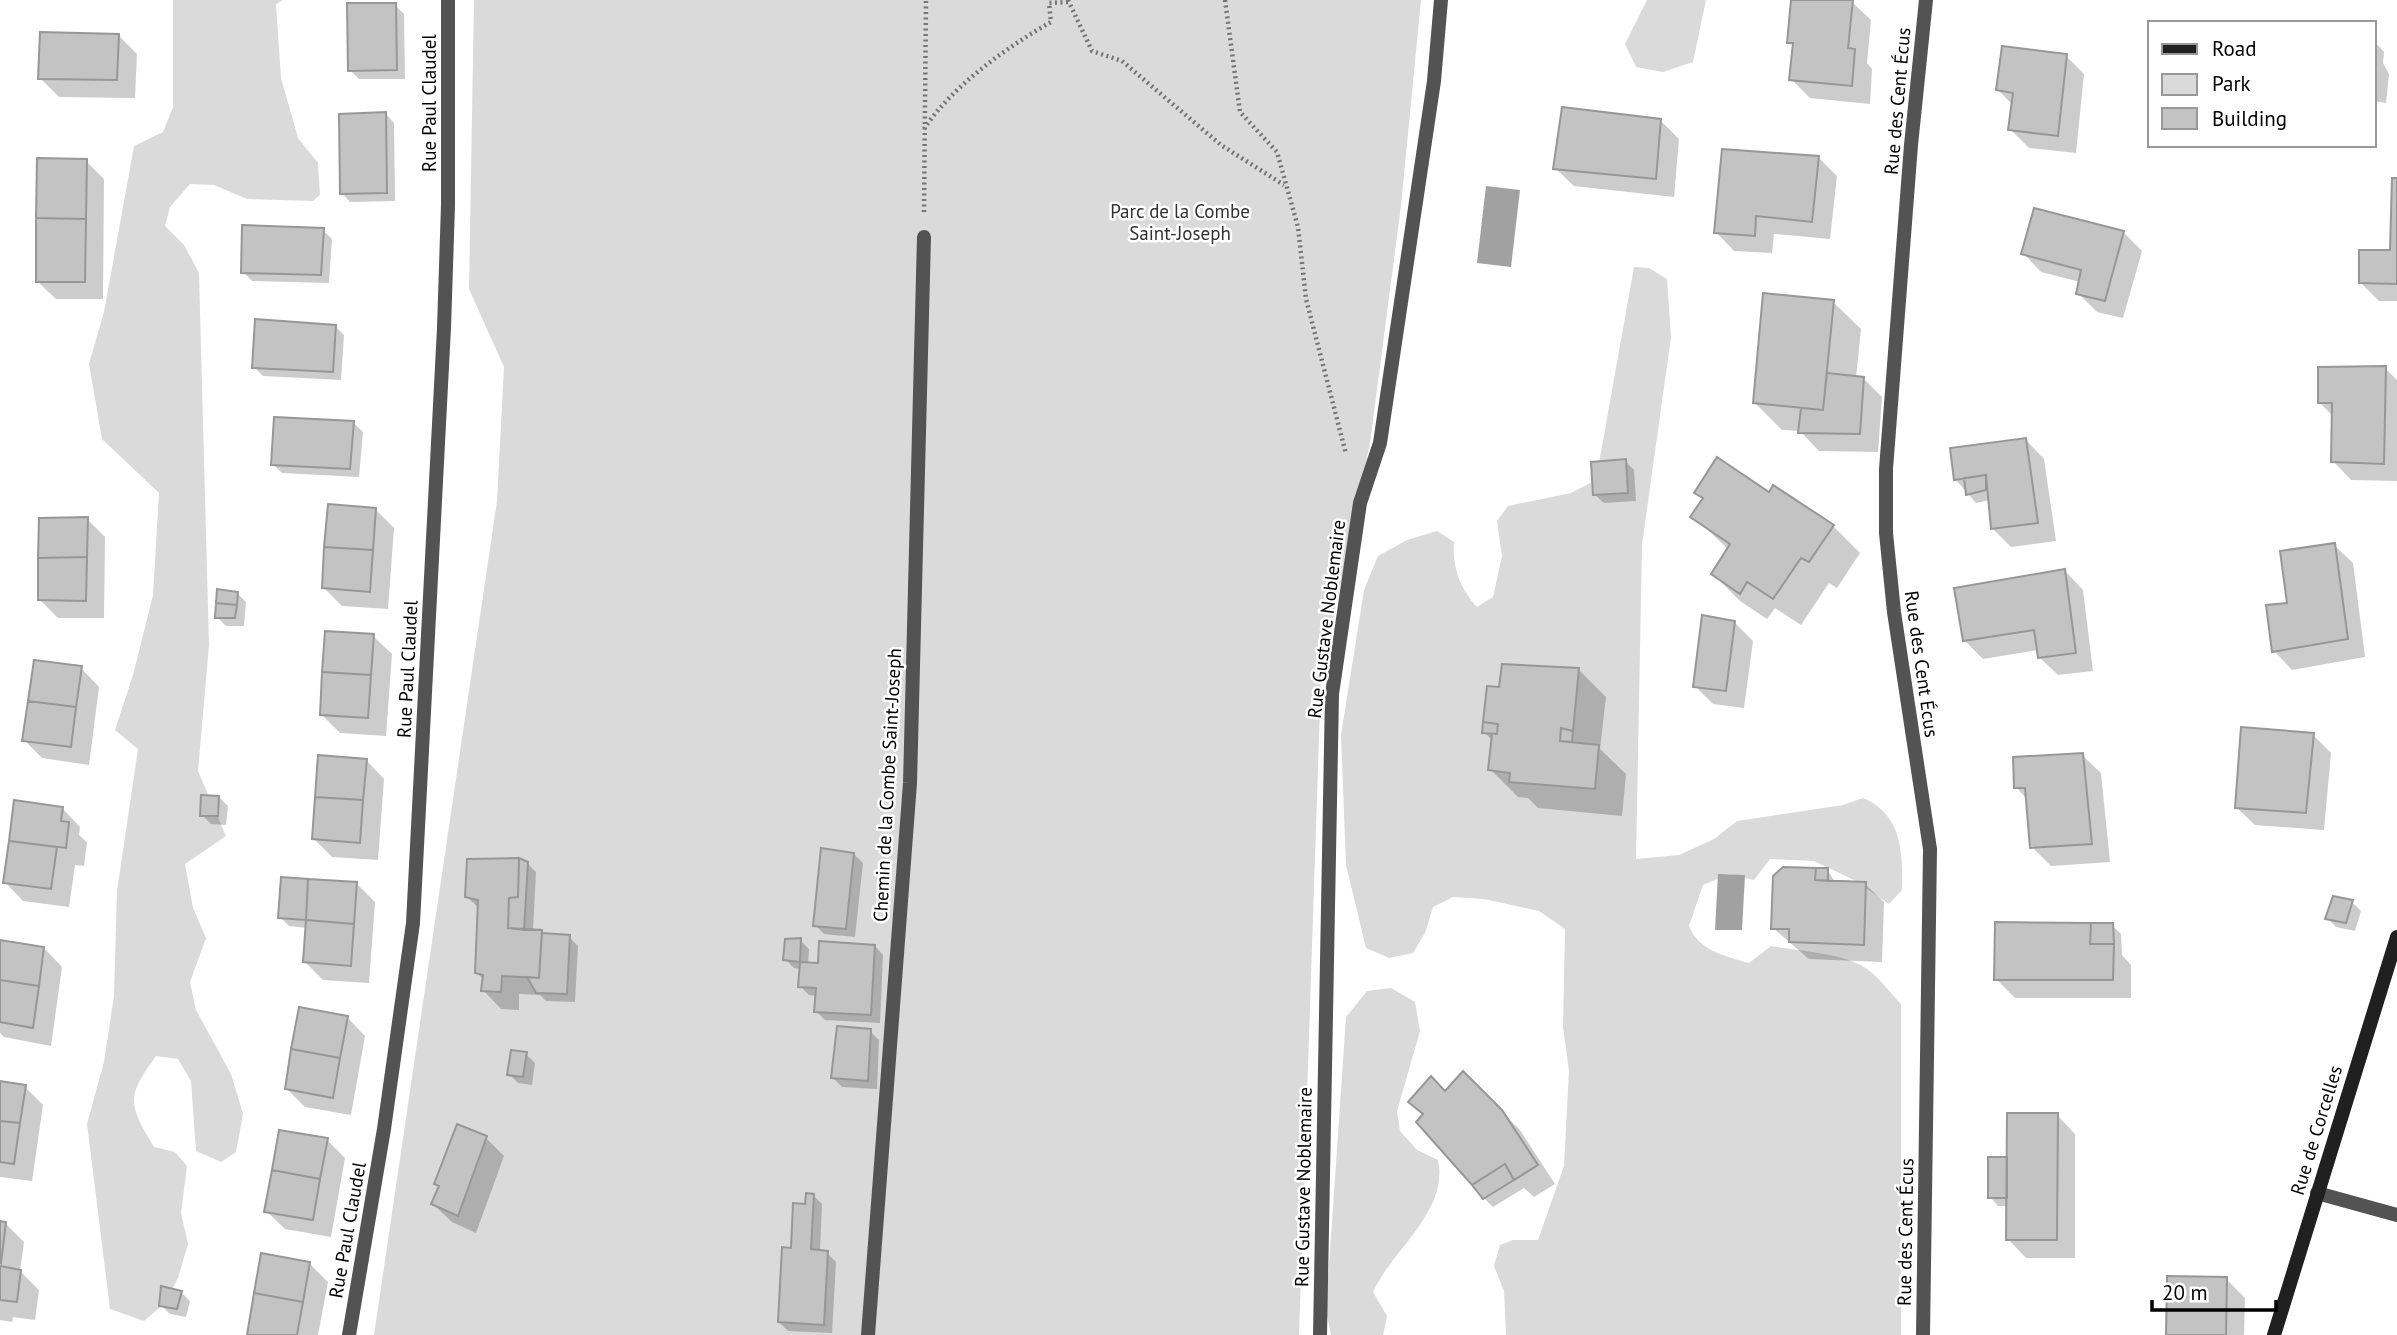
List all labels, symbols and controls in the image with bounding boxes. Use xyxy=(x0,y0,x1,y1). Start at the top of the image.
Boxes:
legend xyxy=(2148,21,2376,147)
street label: Rue des Cent Écus xyxy=(1879,26,1915,176)
street label: Rue Paul Claudel xyxy=(417,34,441,172)
text: Road xyxy=(2212,35,2256,62)
text: Park xyxy=(2212,70,2251,97)
text: Building xyxy=(2212,105,2287,132)
park label: Parc de la Combe Saint-Joseph xyxy=(1110,199,1250,245)
street label: Rue Gustave Noblemaire xyxy=(1302,518,1350,720)
street label: Rue des Cent Écus xyxy=(1900,589,1944,739)
street label: Rue Paul Claudel xyxy=(391,599,423,738)
street label: Chemin de la Combe Saint-Joseph xyxy=(868,647,906,923)
street label: Rue de Corcelles xyxy=(2285,1062,2347,1198)
street label: Rue Gustave Noblemaire xyxy=(1289,1087,1317,1287)
street label: Rue des Cent Écus xyxy=(1892,1158,1918,1306)
street label: Rue Paul Claudel xyxy=(323,1160,371,1300)
scale bar xyxy=(2152,1268,2276,1312)
text: 20 m xyxy=(2162,1279,2208,1306)

